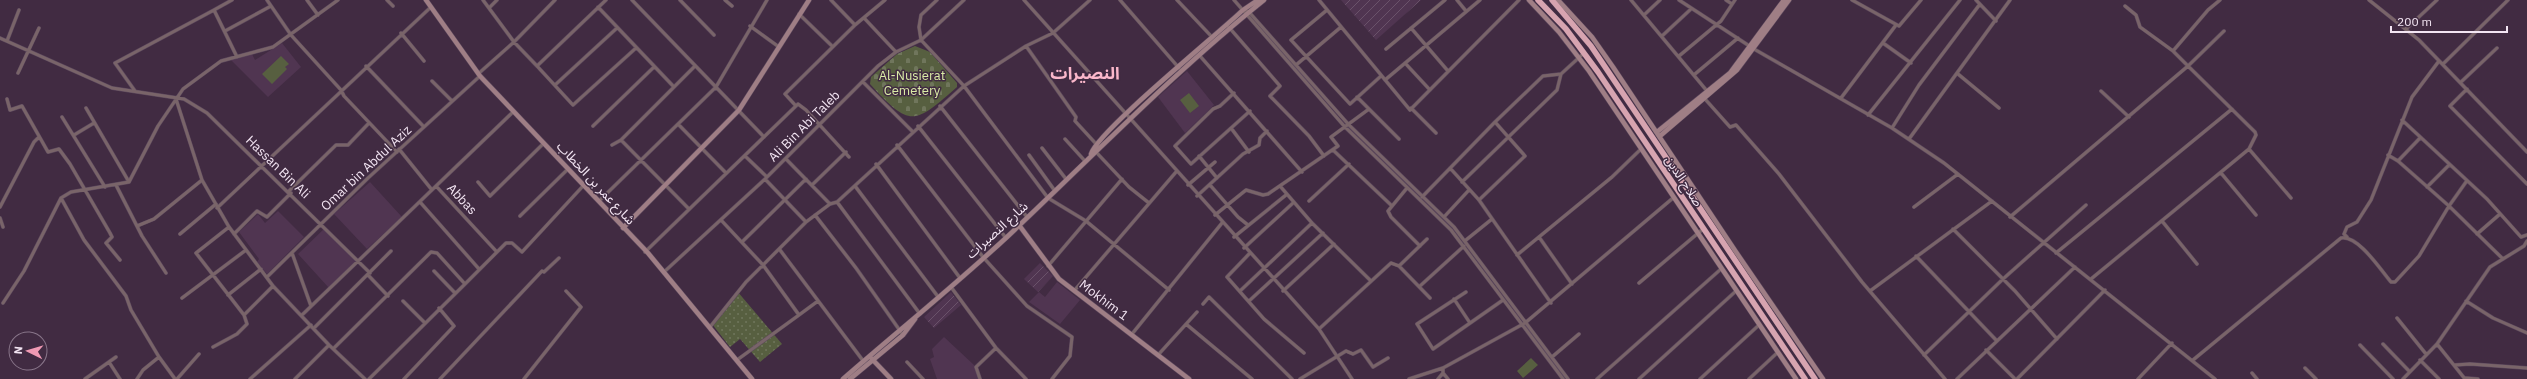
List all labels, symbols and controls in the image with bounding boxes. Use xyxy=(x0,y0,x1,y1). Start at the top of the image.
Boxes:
scale bar xyxy=(2391,8,2507,34)
text: 200 m xyxy=(2397,14,2432,29)
district label: النصيرات xyxy=(1050,62,1120,84)
park label: Al-Nusierat Cemetery xyxy=(879,67,945,99)
street label: Ali Bin Abi Taleb xyxy=(765,87,843,165)
street label: Omar bin Abdul Aziz xyxy=(317,122,415,214)
street label: Hassan Bin Ali xyxy=(242,132,314,202)
street label: شارع عمر بن الخطاب xyxy=(552,138,639,229)
street label: صلاح الدين xyxy=(1659,152,1707,211)
street label: Abbas xyxy=(443,180,481,218)
street label: شارع النصيرات xyxy=(963,198,1033,264)
street label: Mokhim 1 xyxy=(1076,276,1132,324)
north arrow xyxy=(8,331,48,371)
text: N xyxy=(11,346,25,355)

